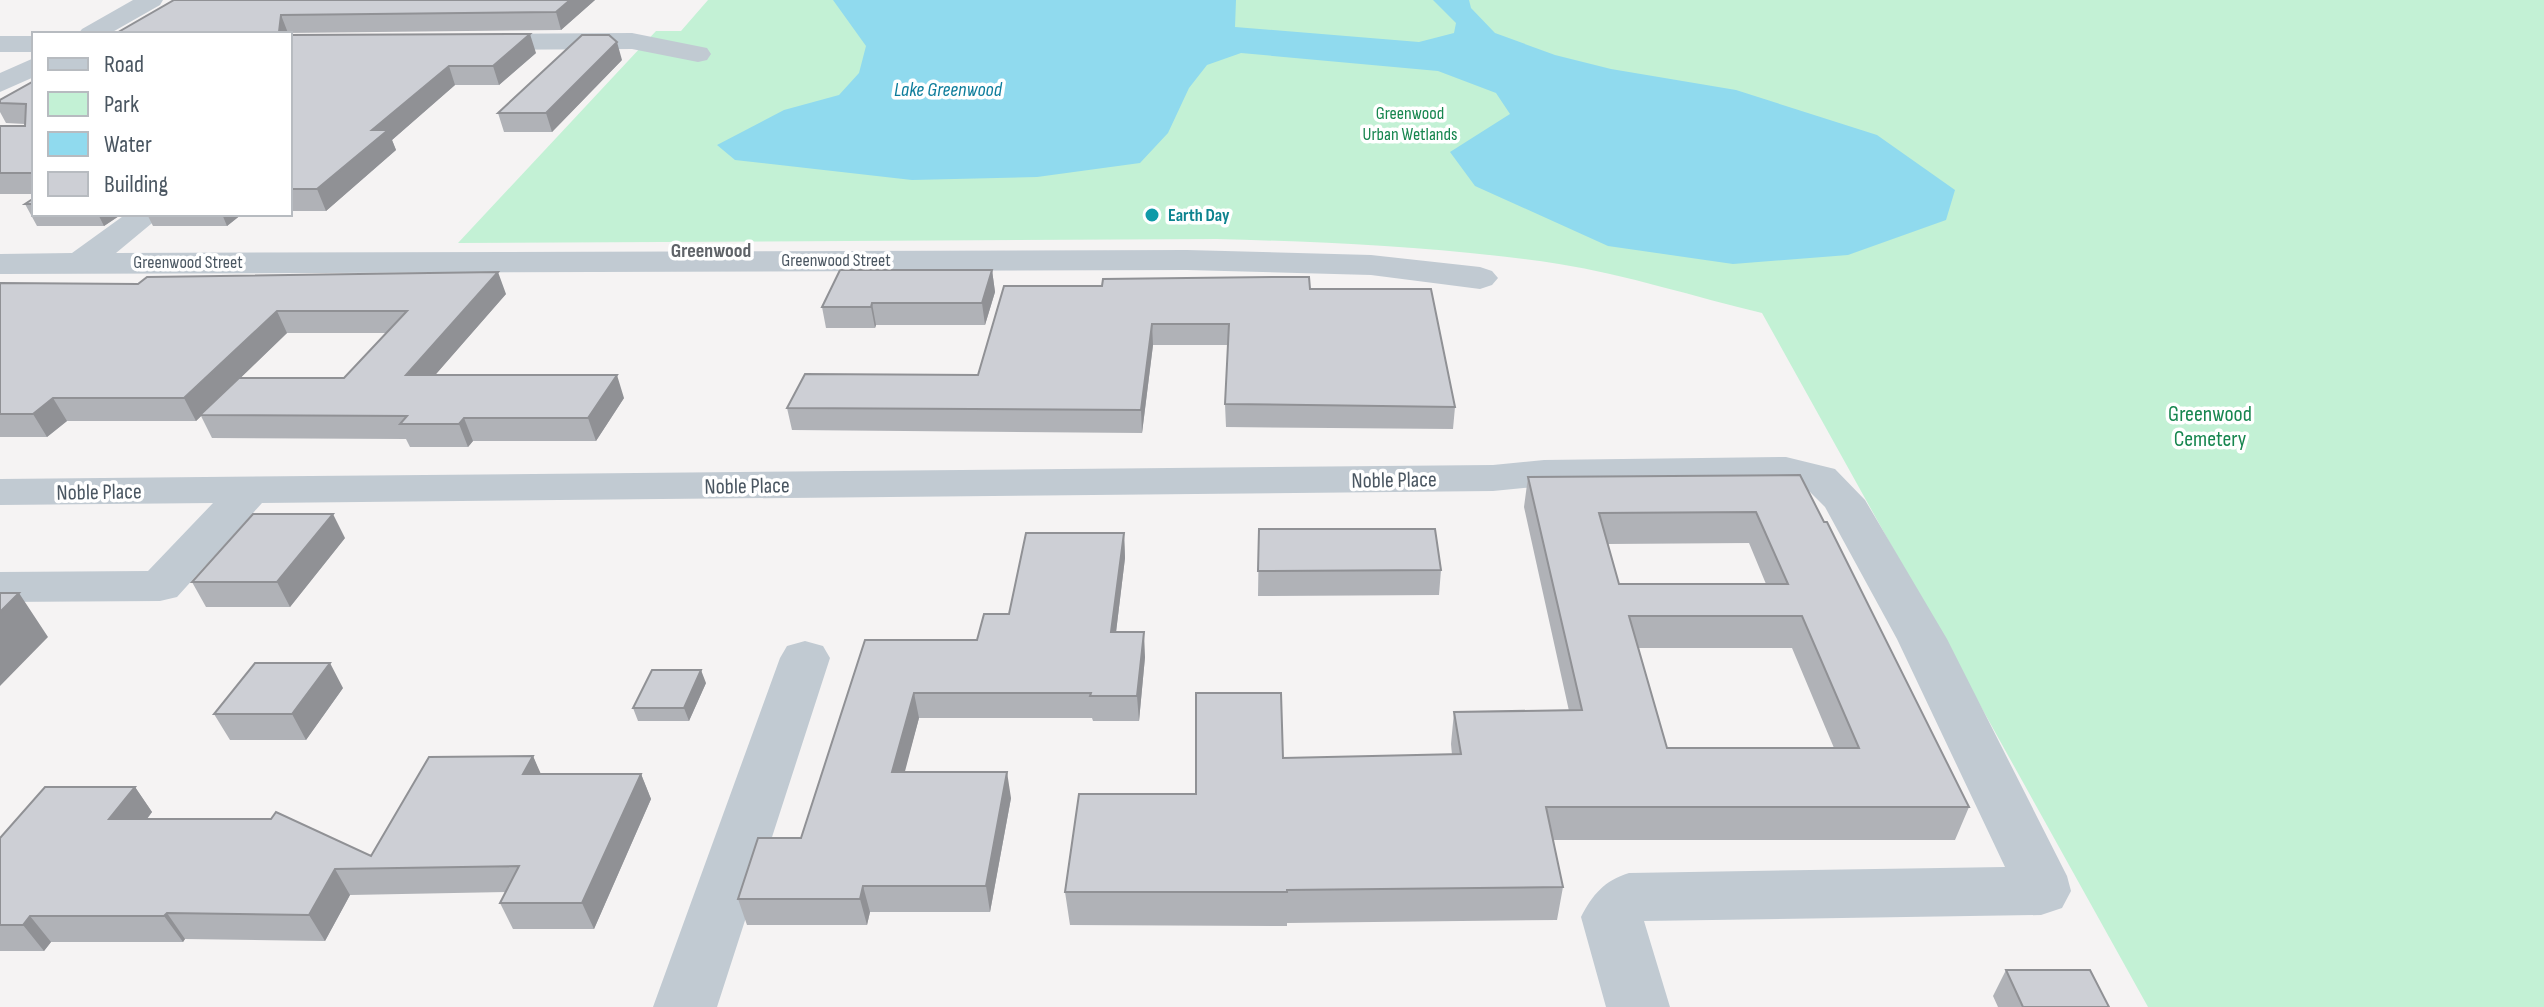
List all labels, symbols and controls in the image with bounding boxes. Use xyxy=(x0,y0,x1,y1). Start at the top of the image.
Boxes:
legend xyxy=(32,32,292,216)
text: Road xyxy=(104,50,144,79)
water label: Lake Greenwood xyxy=(894,78,1003,102)
text: Park xyxy=(104,90,139,119)
park label: Greenwood Urban Wetlands xyxy=(1362,103,1458,145)
text: Water xyxy=(104,130,152,159)
text: Building xyxy=(104,170,168,199)
place label: Earth Day xyxy=(1168,205,1230,226)
marker: Earth Day xyxy=(1143,206,1161,224)
district label: Greenwood xyxy=(671,239,751,263)
street label: Greenwood Street xyxy=(781,250,891,271)
street label: Greenwood Street xyxy=(133,252,243,273)
park label: Greenwood Cemetery xyxy=(2168,401,2252,453)
street label: Noble Place xyxy=(1351,466,1437,495)
street label: Noble Place xyxy=(704,472,790,501)
street label: Noble Place xyxy=(56,478,142,507)

